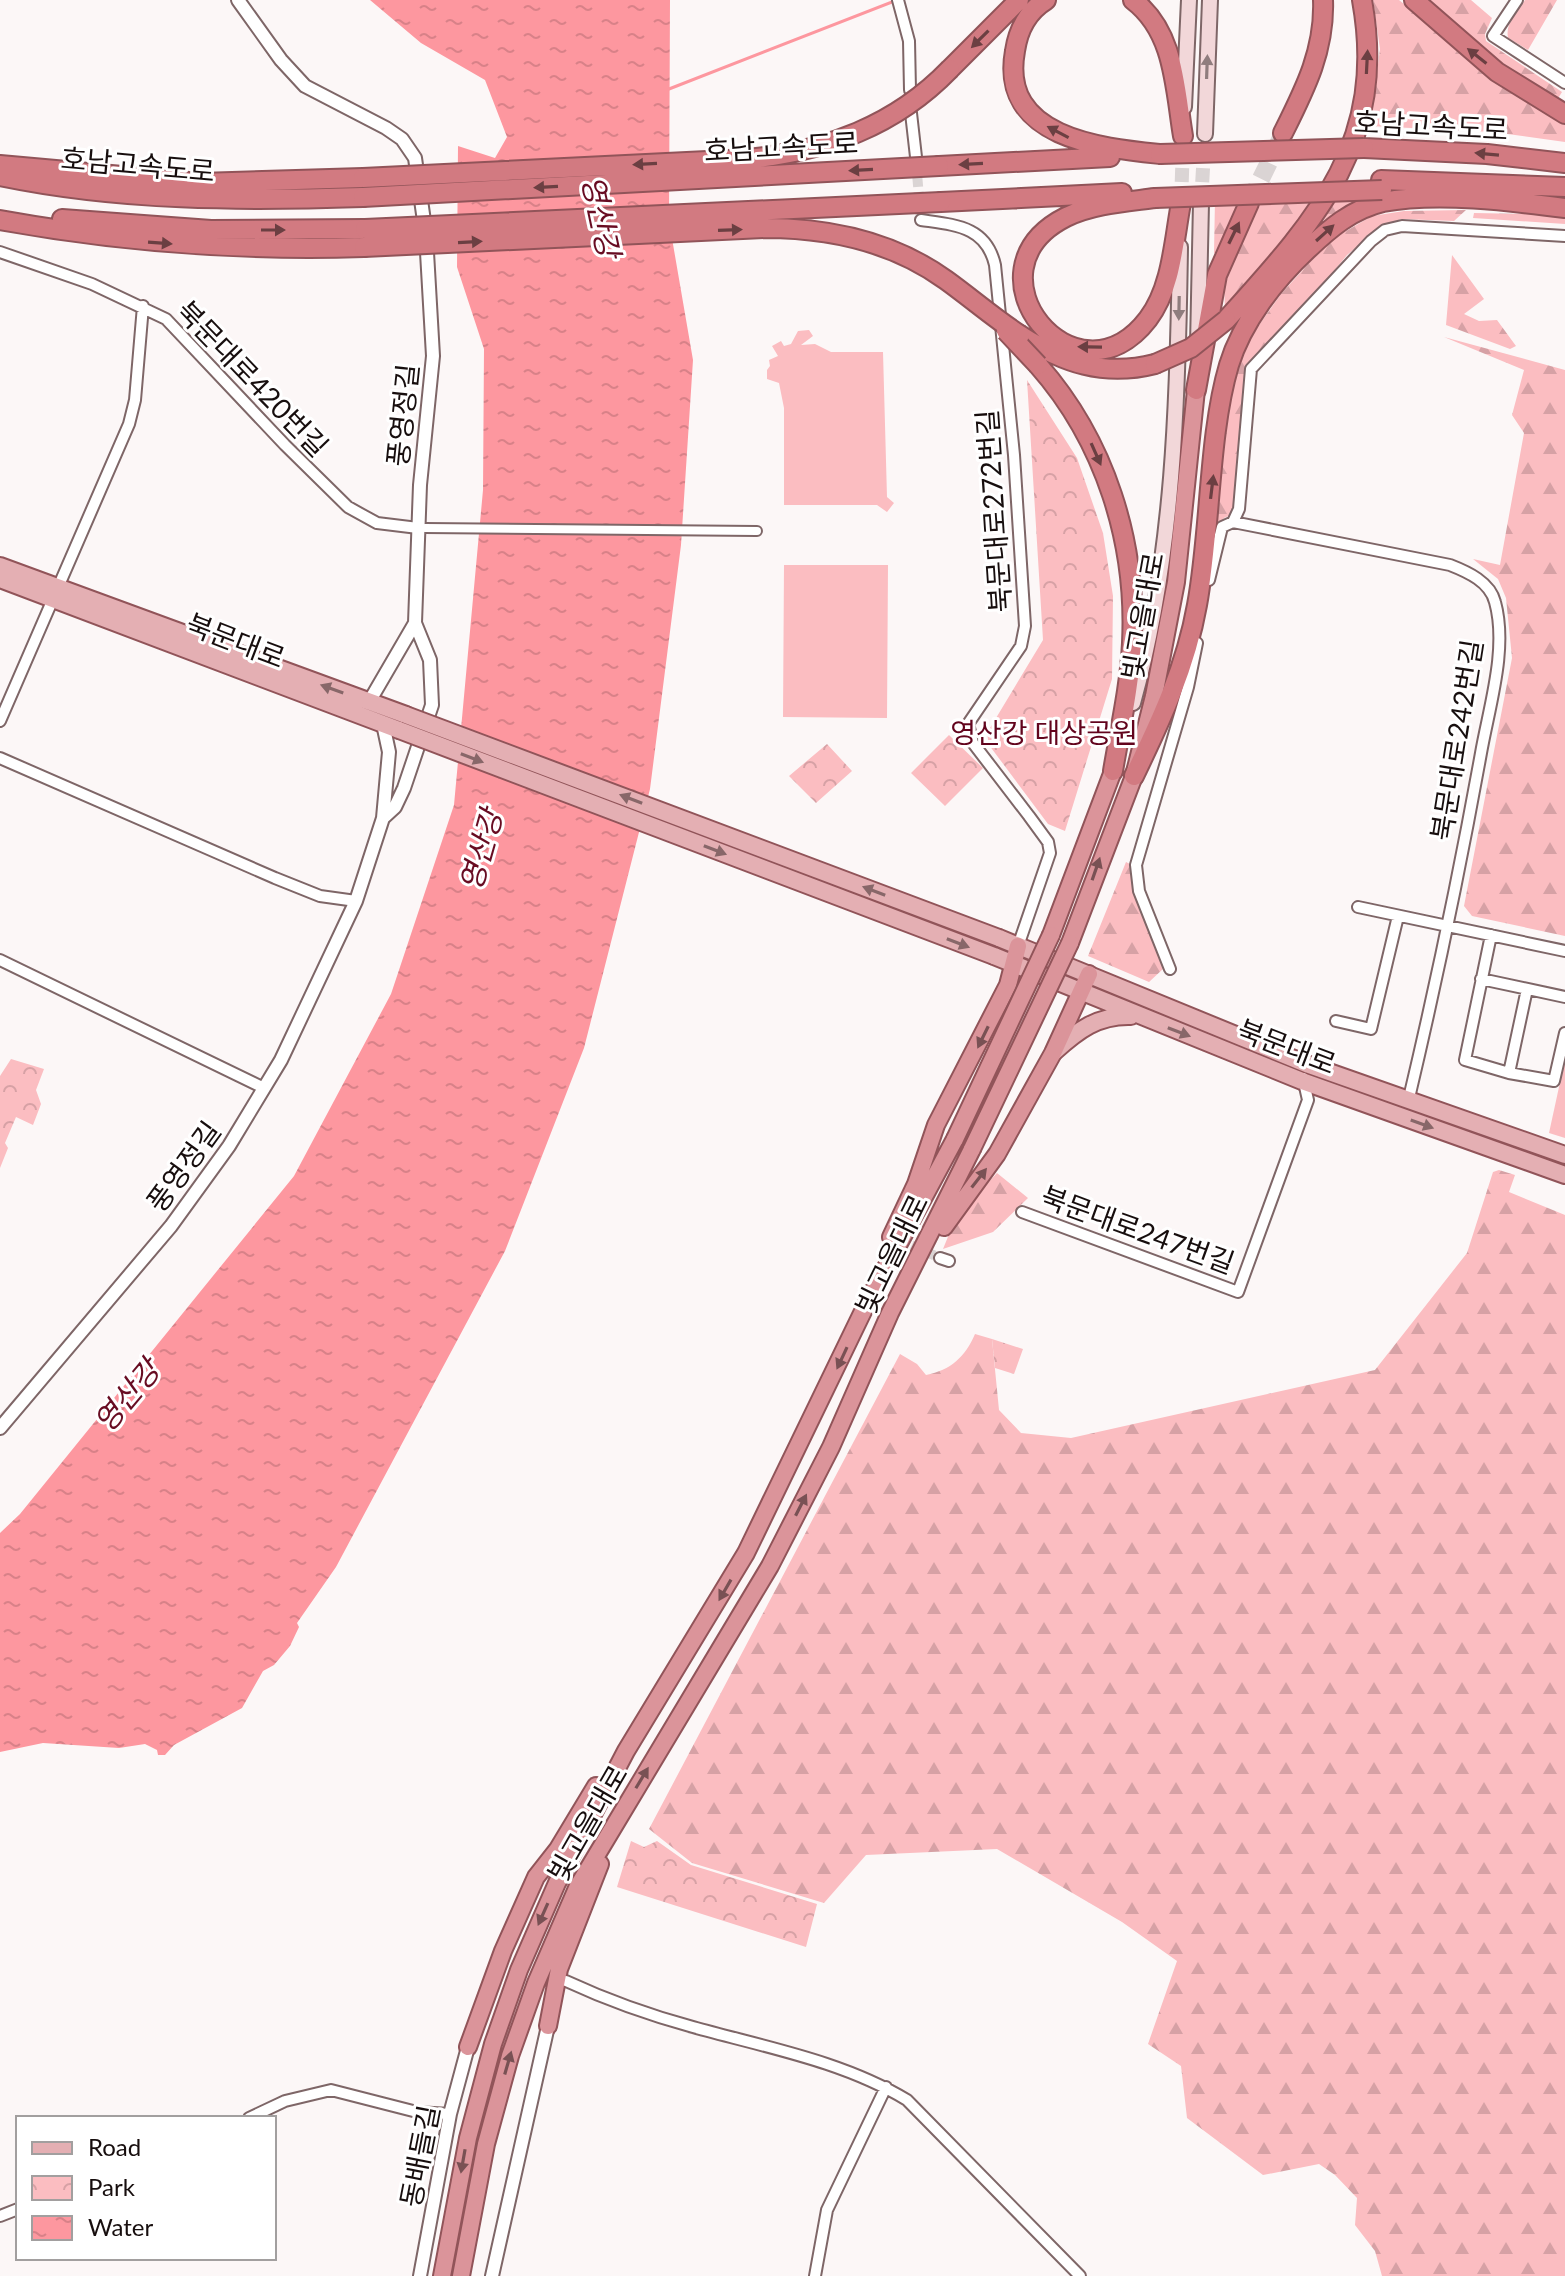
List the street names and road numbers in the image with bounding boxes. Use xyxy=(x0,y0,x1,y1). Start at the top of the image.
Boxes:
street label: 호남고속도로 xyxy=(1353,104,1509,146)
street label: 호남고속도로 xyxy=(703,125,859,167)
street label: 호남고속도로 xyxy=(60,140,216,188)
street label: 북문대로420번길 xyxy=(170,293,336,463)
street label: 풍영정길 xyxy=(380,362,424,468)
street label: 북문대로272번길 xyxy=(969,408,1017,614)
street label: 빛고을대로 xyxy=(1114,550,1170,682)
street label: 북문대로 xyxy=(182,606,290,674)
street label: 북문대로242번길 xyxy=(1423,637,1489,843)
street label: 북문대로 xyxy=(1233,1012,1341,1080)
street label: 풍영정길 xyxy=(139,1114,227,1218)
street label: 북문대로247번길 xyxy=(1037,1178,1239,1280)
street label: 빛고을대로 xyxy=(847,1189,935,1319)
street label: 빛고을대로 xyxy=(540,1759,634,1887)
street label: 동배들길 xyxy=(392,2102,446,2210)

